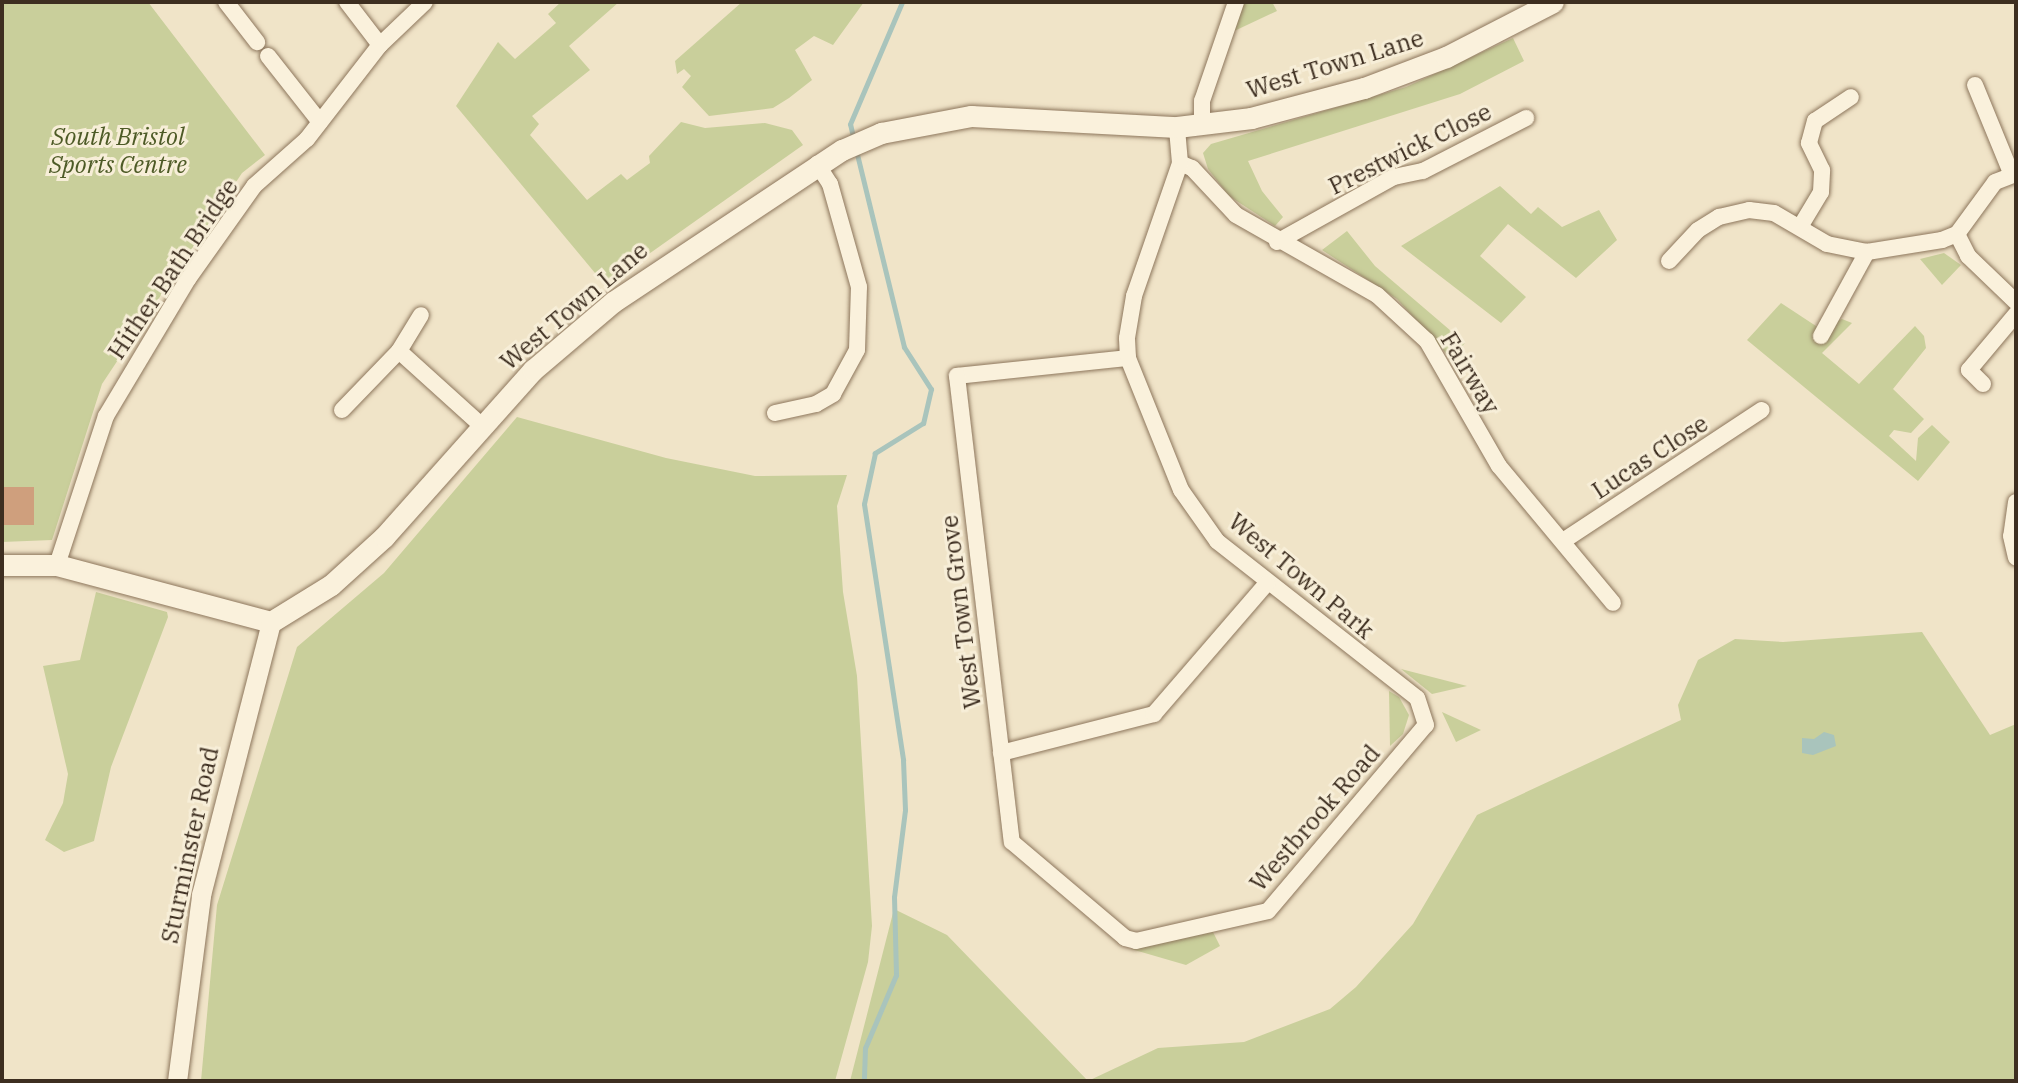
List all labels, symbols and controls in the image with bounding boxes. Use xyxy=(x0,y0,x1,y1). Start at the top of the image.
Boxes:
street label: West Town Lane xyxy=(1243,23,1427,105)
street label: Prestwick Close xyxy=(1324,97,1496,201)
park label: South Bristol Sports Centre xyxy=(49,123,187,179)
street label: Hither Bath Bridge xyxy=(102,173,244,365)
street label: West Town Lane xyxy=(494,236,654,376)
street label: Fairway xyxy=(1434,327,1506,419)
street label: Lucas Close xyxy=(1587,409,1713,505)
street label: West Town Park xyxy=(1223,507,1379,645)
street label: West Town Grove xyxy=(935,514,987,710)
street label: Westbrook Road xyxy=(1244,739,1386,897)
street label: Sturminster Road xyxy=(155,744,225,946)

